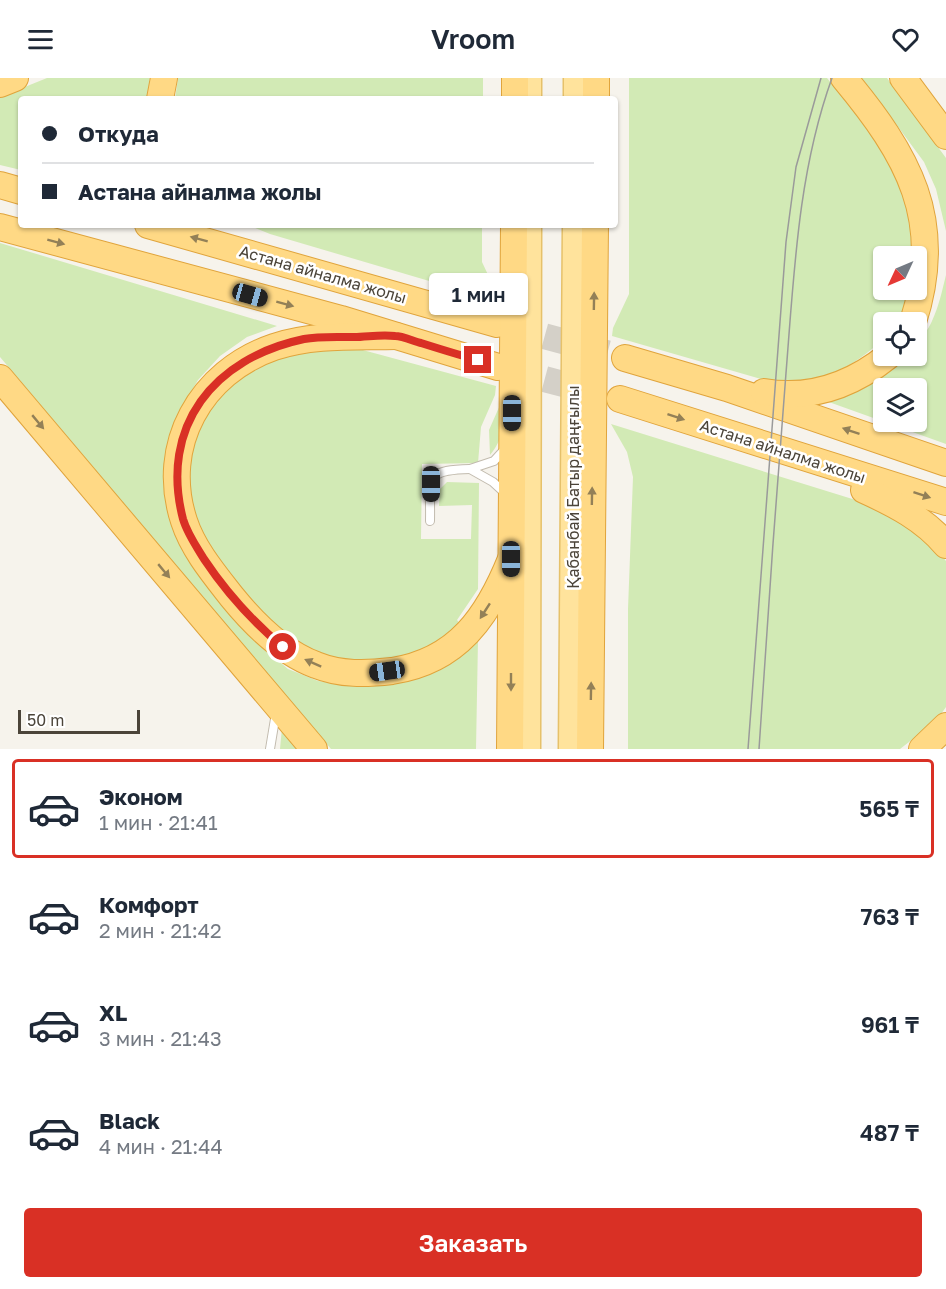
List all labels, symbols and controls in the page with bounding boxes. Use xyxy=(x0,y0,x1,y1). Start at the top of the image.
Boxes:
icon: menu xyxy=(24,23,57,56)
text: Vroom xyxy=(431,23,515,55)
icon: heart xyxy=(889,23,922,56)
text: Откуда xyxy=(78,120,159,147)
text: Астана айналма жолы xyxy=(78,178,321,205)
one-way arrow xyxy=(190,233,208,243)
one-way arrow xyxy=(48,238,66,247)
street label: Астана айналма жолы xyxy=(237,241,409,307)
north arrow xyxy=(873,246,927,300)
map controls xyxy=(873,246,927,432)
callout: 1 мин xyxy=(428,273,528,315)
car xyxy=(230,281,270,309)
text: 1 мин xyxy=(452,282,505,306)
one-way arrow xyxy=(589,291,599,310)
one-way arrow xyxy=(276,300,294,309)
button: locate xyxy=(873,312,927,366)
route end xyxy=(464,346,491,373)
button: layers xyxy=(873,378,927,432)
street label: Қабанбай Батыр даңғылы xyxy=(563,385,583,589)
car xyxy=(503,395,521,431)
one-way arrow xyxy=(667,413,685,422)
one-way arrow xyxy=(31,414,44,429)
street label: Астана айналма жолы xyxy=(698,415,868,487)
one-way arrow xyxy=(842,425,860,435)
car xyxy=(422,466,440,502)
one-way arrow xyxy=(587,486,597,505)
one-way arrow xyxy=(913,491,931,500)
car xyxy=(502,541,520,577)
one-way arrow xyxy=(157,563,170,579)
one-way arrow xyxy=(480,603,491,619)
route start xyxy=(269,633,296,660)
one-way arrow xyxy=(304,658,322,668)
car xyxy=(368,660,406,682)
one-way arrow xyxy=(506,673,516,692)
one-way arrow xyxy=(586,681,595,700)
scale bar xyxy=(18,707,140,734)
text: 50 m xyxy=(27,710,64,730)
icon: car xyxy=(27,782,81,836)
text: Эконом xyxy=(99,783,183,810)
text: 565 ₸ xyxy=(859,795,919,822)
text: 1 мин · 21:41 xyxy=(99,810,218,834)
icon: car xyxy=(27,890,81,944)
text: Комфорт xyxy=(99,891,199,918)
text: 763 ₸ xyxy=(861,903,919,930)
text: 2 мин · 21:42 xyxy=(99,918,222,942)
icon: car xyxy=(27,998,81,1052)
text: XL xyxy=(99,999,127,1026)
text: 961 ₸ xyxy=(861,1011,919,1038)
text: 3 мин · 21:43 xyxy=(99,1026,222,1050)
icon: car xyxy=(27,1106,81,1160)
text: Black xyxy=(99,1107,160,1134)
text: 487 ₸ xyxy=(860,1119,919,1146)
text: 4 мин · 21:44 xyxy=(99,1134,223,1158)
button: Заказать xyxy=(24,1208,922,1277)

